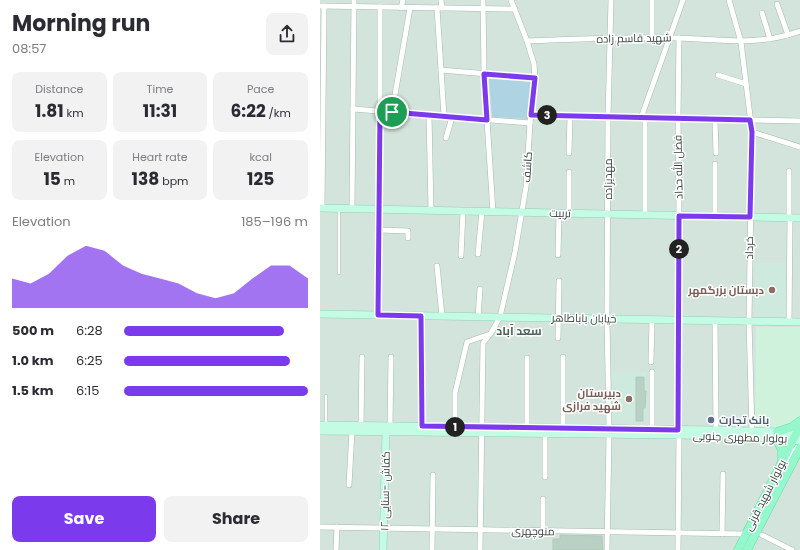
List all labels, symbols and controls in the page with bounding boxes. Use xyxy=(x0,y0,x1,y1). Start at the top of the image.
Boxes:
text: Morning run xyxy=(12,8,150,39)
button: share xyxy=(266,13,308,55)
street label: شهید قاسم زاده xyxy=(596,29,672,47)
text: 08:57 xyxy=(12,39,46,58)
text: Distance xyxy=(35,81,83,97)
text: Time xyxy=(147,81,173,97)
text: Pace xyxy=(247,81,274,97)
pin xyxy=(375,95,409,129)
text: 1.81 xyxy=(35,99,64,123)
text: 11:31 xyxy=(143,99,177,123)
text: 6:22 xyxy=(231,99,266,123)
icon: arrive xyxy=(381,101,403,123)
text: km xyxy=(64,105,84,121)
text: /km xyxy=(266,105,291,121)
pin: 3 xyxy=(537,105,557,125)
text: 3 xyxy=(544,107,550,123)
street label: فضل الله حداد xyxy=(669,135,687,199)
text: Elevation xyxy=(35,149,84,165)
text: Heart rate xyxy=(132,149,188,165)
text: kcal xyxy=(249,149,272,165)
street label: کاشف xyxy=(518,151,536,183)
street label: مهدیزاده xyxy=(600,158,616,200)
text: 15 xyxy=(43,167,61,191)
text: 138 xyxy=(132,167,159,191)
text: 125 xyxy=(247,167,274,191)
text: m xyxy=(61,173,75,189)
text: bpm xyxy=(159,173,188,189)
street label: تربیت xyxy=(549,205,571,221)
text: Elevation xyxy=(12,212,71,231)
text: 185–196 m xyxy=(241,212,308,231)
street label: خرداد xyxy=(741,236,757,260)
pin: 2 xyxy=(669,239,689,259)
text: 2 xyxy=(676,241,682,257)
place label: دبستان بزرگمهر xyxy=(687,282,764,298)
marker: دبستان بزرگمهر xyxy=(767,285,777,295)
street label: خیابان باباطاهر xyxy=(550,309,617,327)
text: 500 m xyxy=(12,321,54,340)
text: 6:28 xyxy=(76,321,103,340)
district label: سعد آباد xyxy=(496,322,542,339)
text: 1.0 km xyxy=(12,351,54,370)
text: 6:25 xyxy=(76,351,103,370)
text: 1.5 km xyxy=(12,381,54,400)
text: 6:15 xyxy=(76,381,99,400)
place label: دبیرستان شهید فرازی xyxy=(562,385,621,414)
marker: دبیرستان شهید فرازی xyxy=(624,394,634,404)
place label: بانک تجارت xyxy=(719,412,769,428)
marker: بانک تجارت xyxy=(706,415,716,425)
pin: 1 xyxy=(445,417,465,437)
text: 1 xyxy=(453,419,457,435)
street label: بولوار مطهری جنوبی xyxy=(693,427,788,447)
street label: کفاش -سنایی ۱۲ xyxy=(376,451,394,531)
street label: بولوار شهید قرنی xyxy=(740,456,790,534)
button: Save xyxy=(12,496,156,542)
button: Share xyxy=(164,496,308,542)
street label: منوچهری xyxy=(511,523,555,539)

